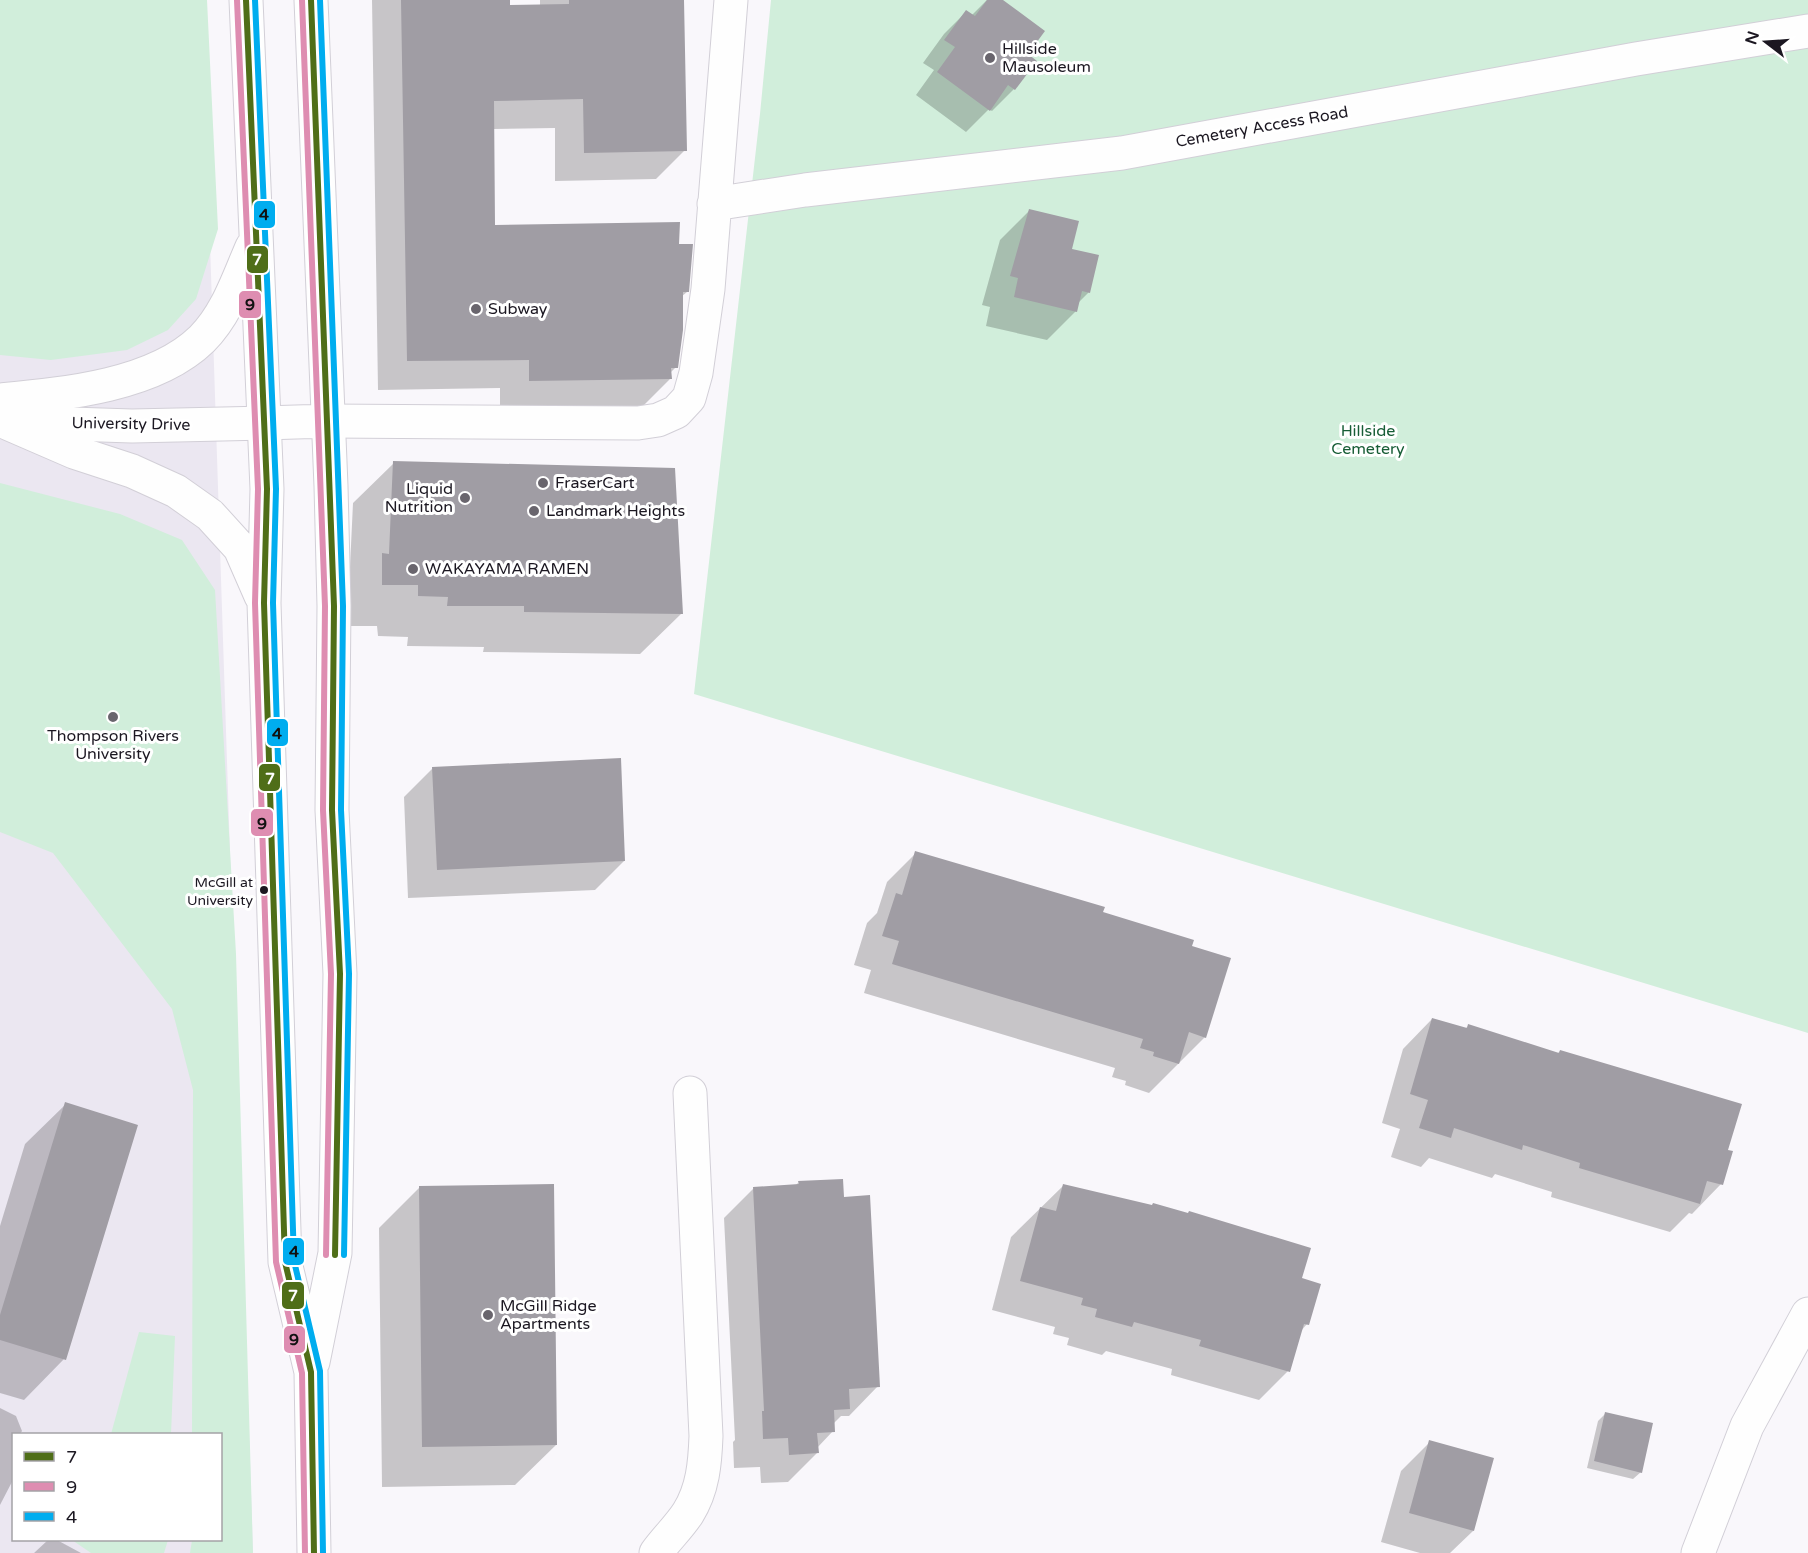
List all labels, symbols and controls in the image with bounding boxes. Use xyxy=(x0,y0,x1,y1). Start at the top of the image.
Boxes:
north arrow xyxy=(1736,12,1796,72)
text: N xyxy=(1741,29,1764,47)
place label: Hillside Mausoleum xyxy=(1002,39,1091,77)
marker: Hillside Mausoleum xyxy=(983,51,997,65)
street label: Cemetery Access Road xyxy=(1174,102,1350,152)
line badge: 4 xyxy=(253,200,276,229)
text: 4 xyxy=(259,205,269,225)
line badge: 7 xyxy=(246,245,269,274)
text: 7 xyxy=(252,250,262,270)
line badge: 9 xyxy=(238,290,262,319)
text: 9 xyxy=(245,295,255,315)
place label: Subway xyxy=(488,299,548,319)
marker: Subway xyxy=(469,302,483,316)
street label: University Drive xyxy=(71,413,191,435)
park label: Hillside Cemetery xyxy=(1331,421,1405,459)
place label: FraserCart xyxy=(555,473,635,493)
marker: FraserCart xyxy=(536,476,550,490)
place label: Liquid Nutrition xyxy=(385,479,453,517)
marker: Liquid Nutrition xyxy=(458,491,472,505)
place label: Landmark Heights xyxy=(546,501,685,521)
marker: Landmark Heights xyxy=(527,504,541,518)
place label: WAKAYAMA RAMEN xyxy=(425,559,589,579)
marker: WAKAYAMA RAMEN xyxy=(406,562,420,576)
marker: Thompson Rivers University xyxy=(106,710,120,724)
line badge: 4 xyxy=(266,718,289,747)
text: 4 xyxy=(272,724,282,744)
place label: Thompson Rivers University xyxy=(47,726,179,764)
line badge: 7 xyxy=(258,763,281,792)
text: 7 xyxy=(265,769,275,789)
line badge: 9 xyxy=(250,808,274,837)
text: 9 xyxy=(257,814,267,834)
place label: McGill at University xyxy=(187,874,254,909)
marker: McGill at University xyxy=(258,884,270,896)
line badge: 4 xyxy=(282,1237,305,1266)
text: 4 xyxy=(289,1242,299,1262)
line badge: 7 xyxy=(281,1281,305,1310)
text: 7 xyxy=(288,1286,298,1306)
place label: McGill Ridge Apartments xyxy=(500,1296,596,1334)
marker: McGill Ridge Apartments xyxy=(481,1308,495,1322)
line badge: 9 xyxy=(283,1325,306,1354)
text: 9 xyxy=(289,1330,299,1350)
legend xyxy=(12,1433,222,1541)
text: 7 xyxy=(66,1446,77,1468)
text: 9 xyxy=(66,1476,77,1498)
text: 4 xyxy=(66,1506,77,1528)

